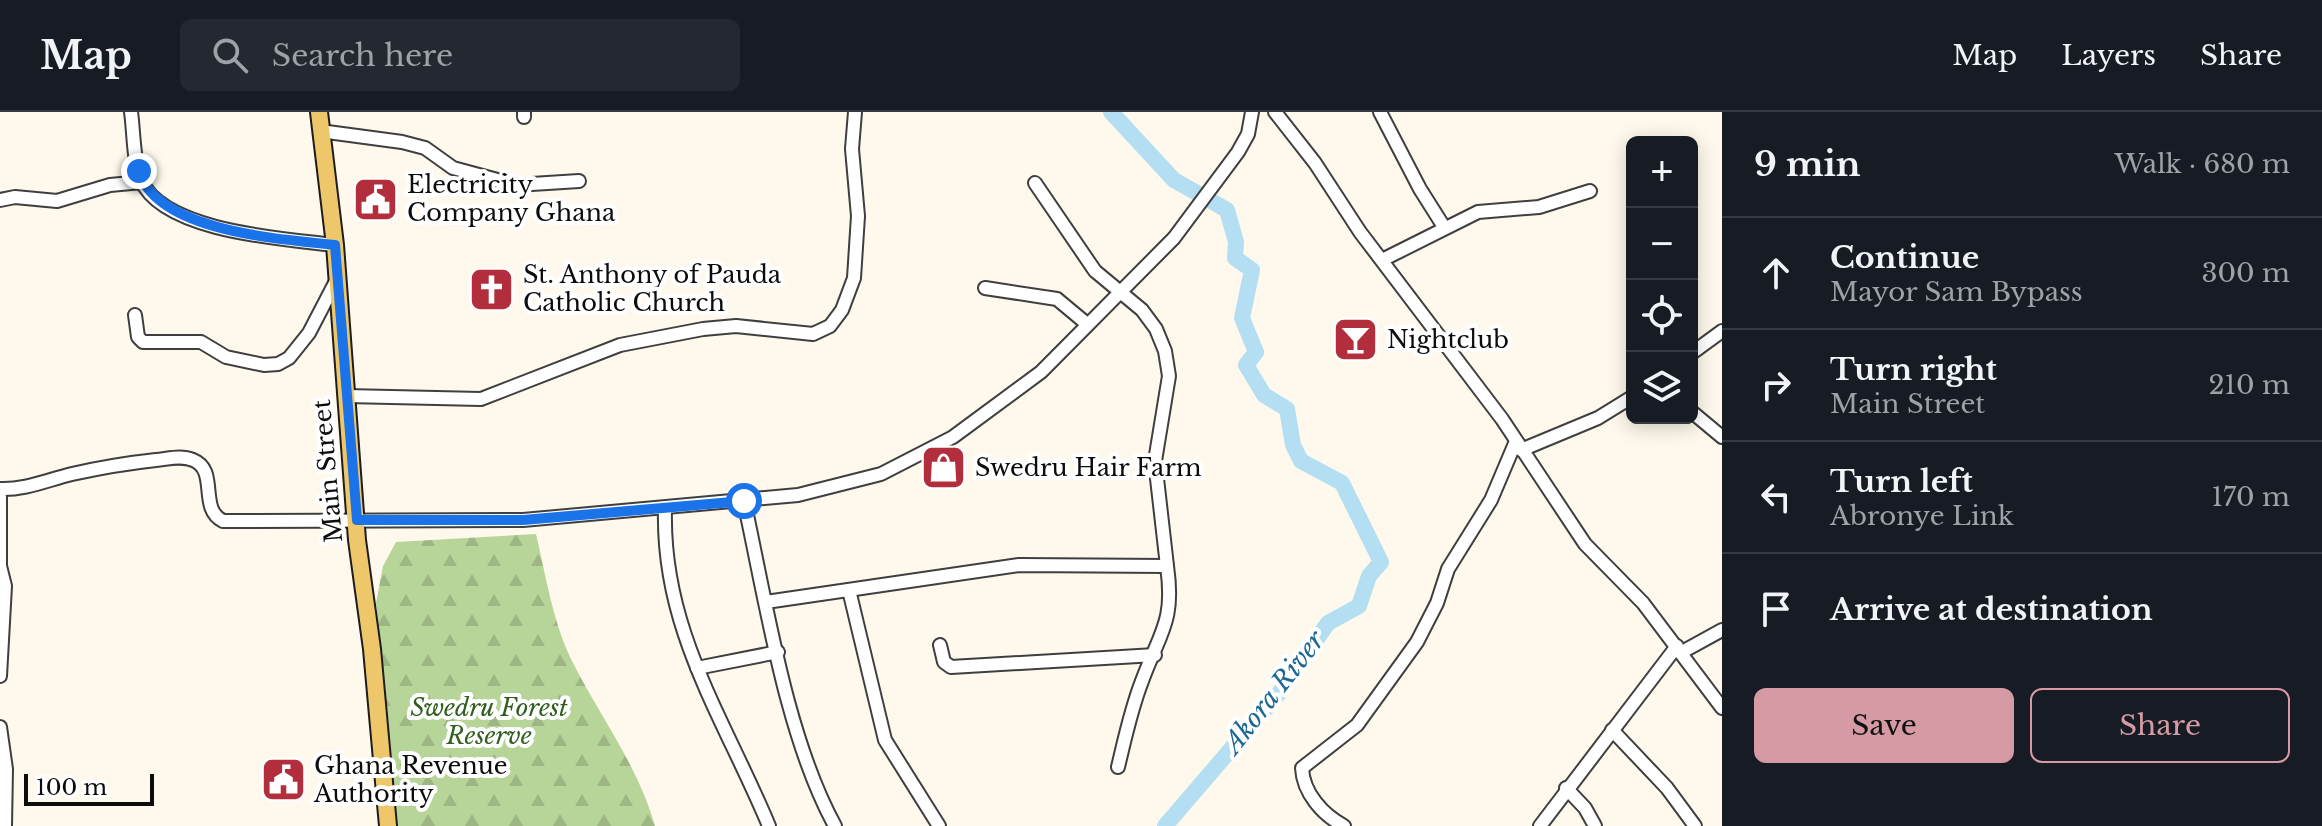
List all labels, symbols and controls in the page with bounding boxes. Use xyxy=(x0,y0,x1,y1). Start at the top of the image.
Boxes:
search box xyxy=(180,19,740,91)
text: Map xyxy=(40,32,132,79)
icon: search xyxy=(208,33,252,77)
text: Search here xyxy=(272,37,453,74)
text: Map xyxy=(1952,38,2017,73)
text: Layers xyxy=(2061,38,2156,73)
text: Share xyxy=(2200,38,2282,73)
map controls xyxy=(1626,136,1698,424)
button: + xyxy=(1626,136,1698,208)
text: 9 min xyxy=(1754,143,1861,185)
text: Walk · 680 m xyxy=(2114,148,2290,180)
route end xyxy=(121,153,157,189)
place label: Electricity Company Ghana xyxy=(407,170,616,227)
public building icon: Electricity Company Ghana xyxy=(352,175,400,223)
button: − xyxy=(1626,208,1698,280)
text: Continue xyxy=(1830,239,1979,276)
icon: ahead xyxy=(1754,251,1798,295)
text: 300 m xyxy=(2201,257,2290,289)
place label: St. Anthony of Pauda Catholic Church xyxy=(523,260,782,317)
church icon: St. Anthony of Pauda Catholic Church xyxy=(468,265,516,313)
text: Mayor Sam Bypass xyxy=(1830,276,2083,308)
button: locate xyxy=(1626,280,1698,352)
bar icon: Nightclub xyxy=(1332,316,1380,364)
place label: Nightclub xyxy=(1387,325,1509,354)
text: Turn right xyxy=(1830,351,1997,388)
button: layers xyxy=(1626,352,1698,424)
icon: right xyxy=(1754,363,1798,407)
text: 210 m xyxy=(2208,369,2290,401)
text: Main Street xyxy=(1830,388,1985,420)
street label: Main Street xyxy=(307,398,348,544)
shop icon: Swedru Hair Farm xyxy=(920,444,968,492)
place label: Swedru Hair Farm xyxy=(975,453,1202,482)
text: Turn left xyxy=(1830,463,1973,500)
icon: left xyxy=(1754,475,1798,519)
text: 170 m xyxy=(2211,481,2290,513)
route start xyxy=(726,483,762,519)
text: Abronye Link xyxy=(1830,500,2014,532)
icon: arrive xyxy=(1754,587,1798,631)
text: Arrive at destination xyxy=(1830,591,2153,628)
water label: Akora River xyxy=(1215,624,1332,762)
button: Save xyxy=(1754,688,2014,763)
button: Share xyxy=(2030,688,2290,763)
park label: Swedru Forest Reserve xyxy=(410,693,568,750)
place label: Ghana Revenue Authority xyxy=(313,751,508,808)
public building icon: Ghana Revenue Authority xyxy=(259,756,307,804)
scale bar xyxy=(24,770,154,806)
text: 100 m xyxy=(36,774,107,801)

